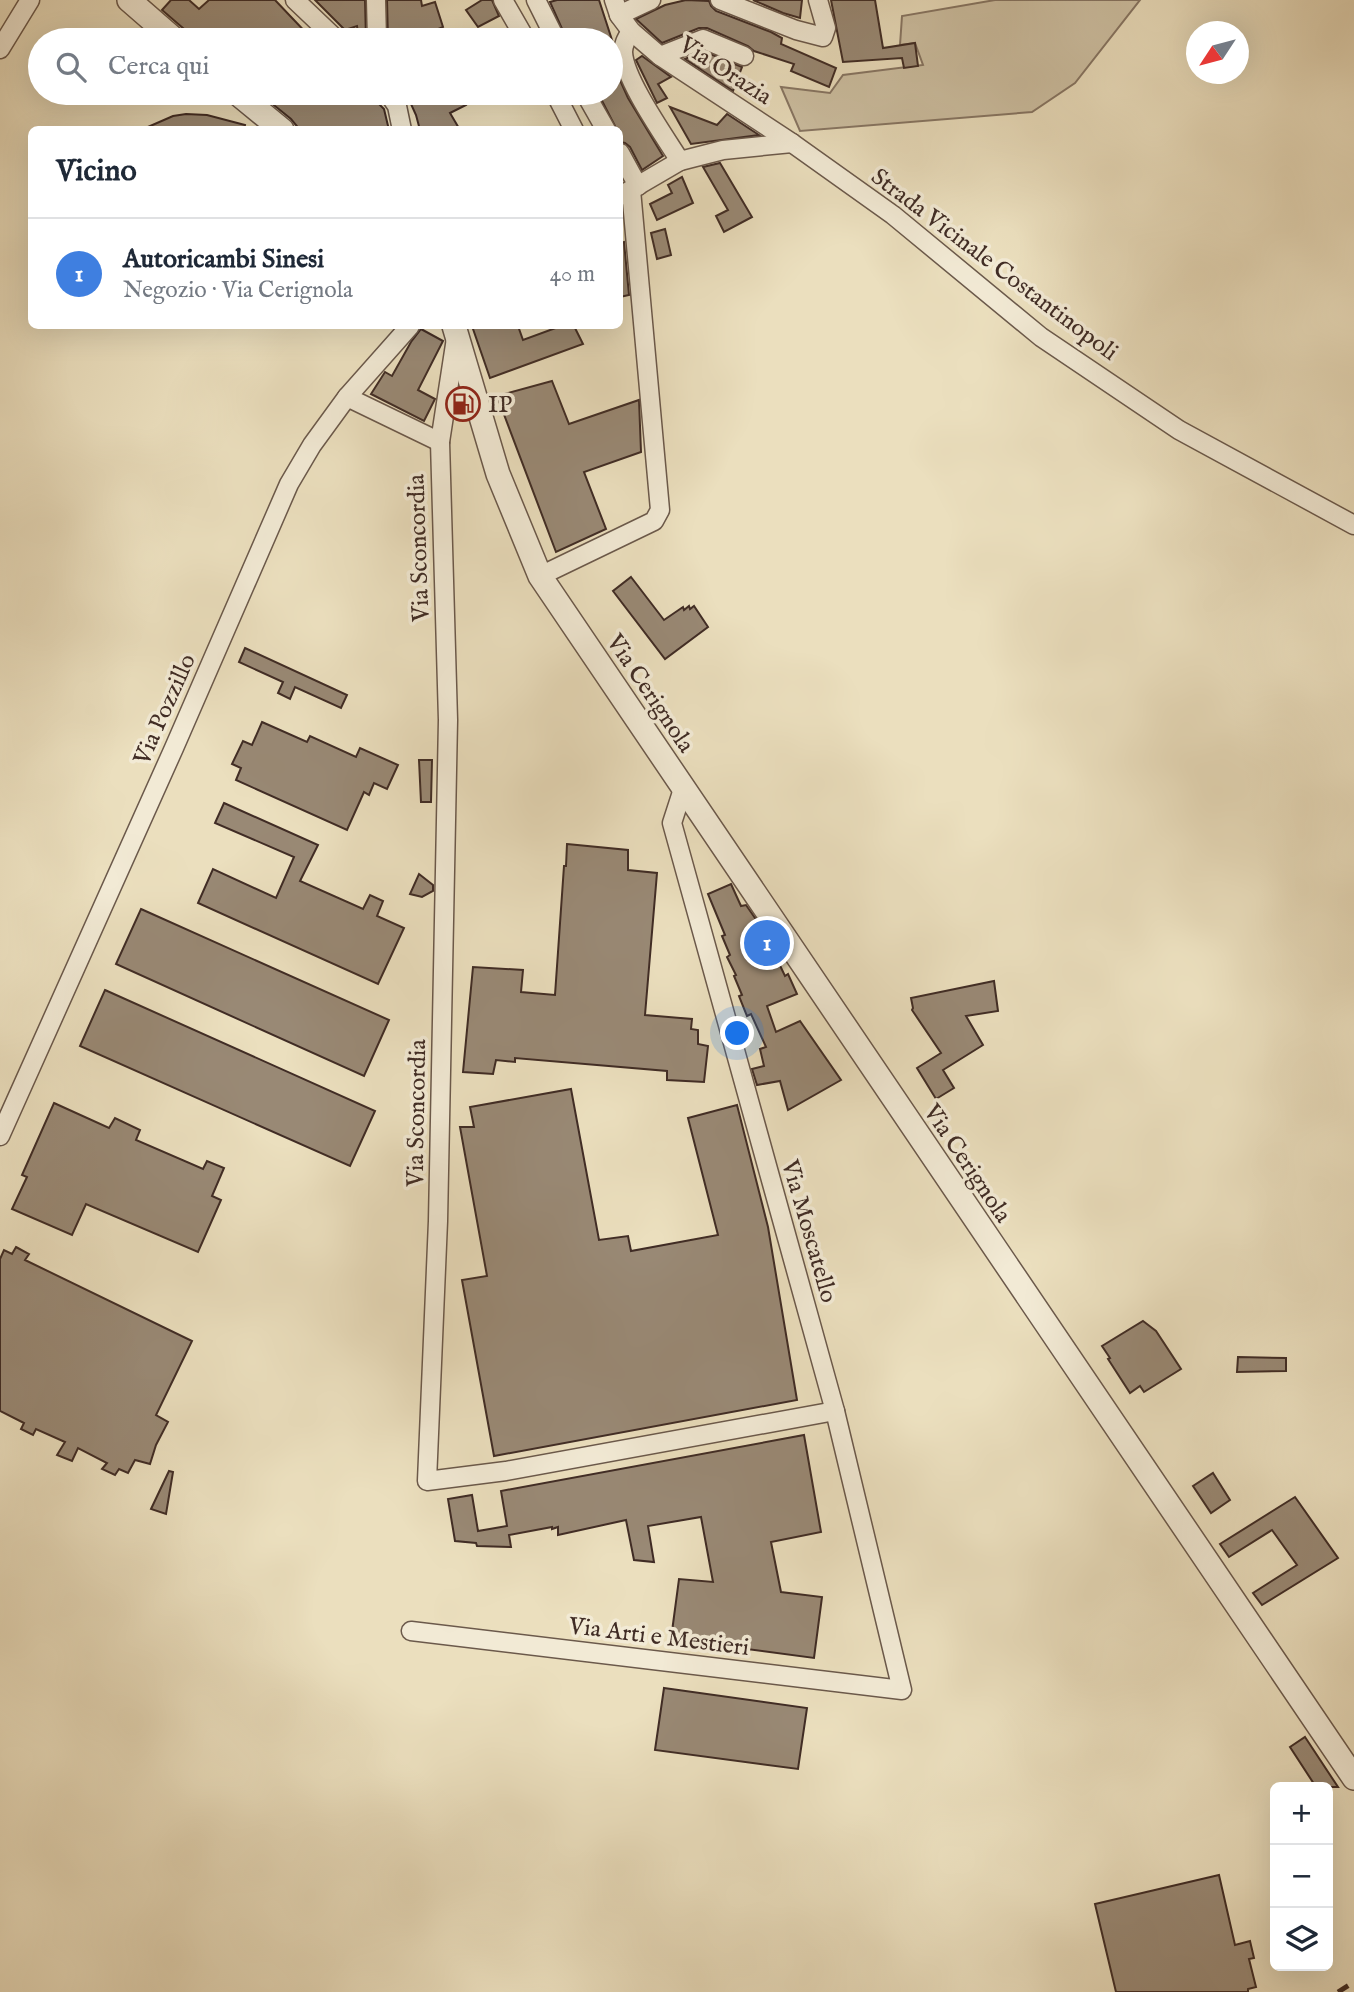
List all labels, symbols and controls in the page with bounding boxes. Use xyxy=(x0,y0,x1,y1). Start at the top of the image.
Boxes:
north arrow xyxy=(1186,21,1249,84)
search box xyxy=(28,28,623,105)
street label: Via Orazia xyxy=(672,29,778,113)
icon: search xyxy=(52,48,90,86)
text: Cerca qui xyxy=(108,50,209,83)
text: Vicino xyxy=(56,153,137,191)
street label: Strada Vicinale Costantinopoli xyxy=(864,162,1124,368)
text: Autoricambi Sinesi xyxy=(123,243,324,276)
text: 1 xyxy=(75,260,83,289)
text: 40 m xyxy=(550,260,595,289)
text: Negozio · Via Cerignola xyxy=(123,276,353,305)
fuel station icon: IP xyxy=(444,385,482,423)
place label: IP xyxy=(488,390,512,421)
street label: Via Sconcordia xyxy=(401,473,438,623)
street label: Via Cerignola xyxy=(598,628,701,760)
street label: Via Pozzillo xyxy=(127,649,204,771)
pin: 1 xyxy=(744,917,790,969)
your location xyxy=(720,1016,754,1050)
street label: Via Sconcordia xyxy=(401,1038,434,1188)
street label: Via Cerignola xyxy=(915,1098,1018,1230)
street label: Via Moscatello xyxy=(773,1155,844,1307)
street label: Via Arti e Mestieri xyxy=(566,1611,751,1664)
map controls xyxy=(1270,1782,1333,1971)
button: + xyxy=(1270,1782,1333,1845)
button: − xyxy=(1270,1845,1333,1908)
button: layers xyxy=(1270,1908,1333,1971)

